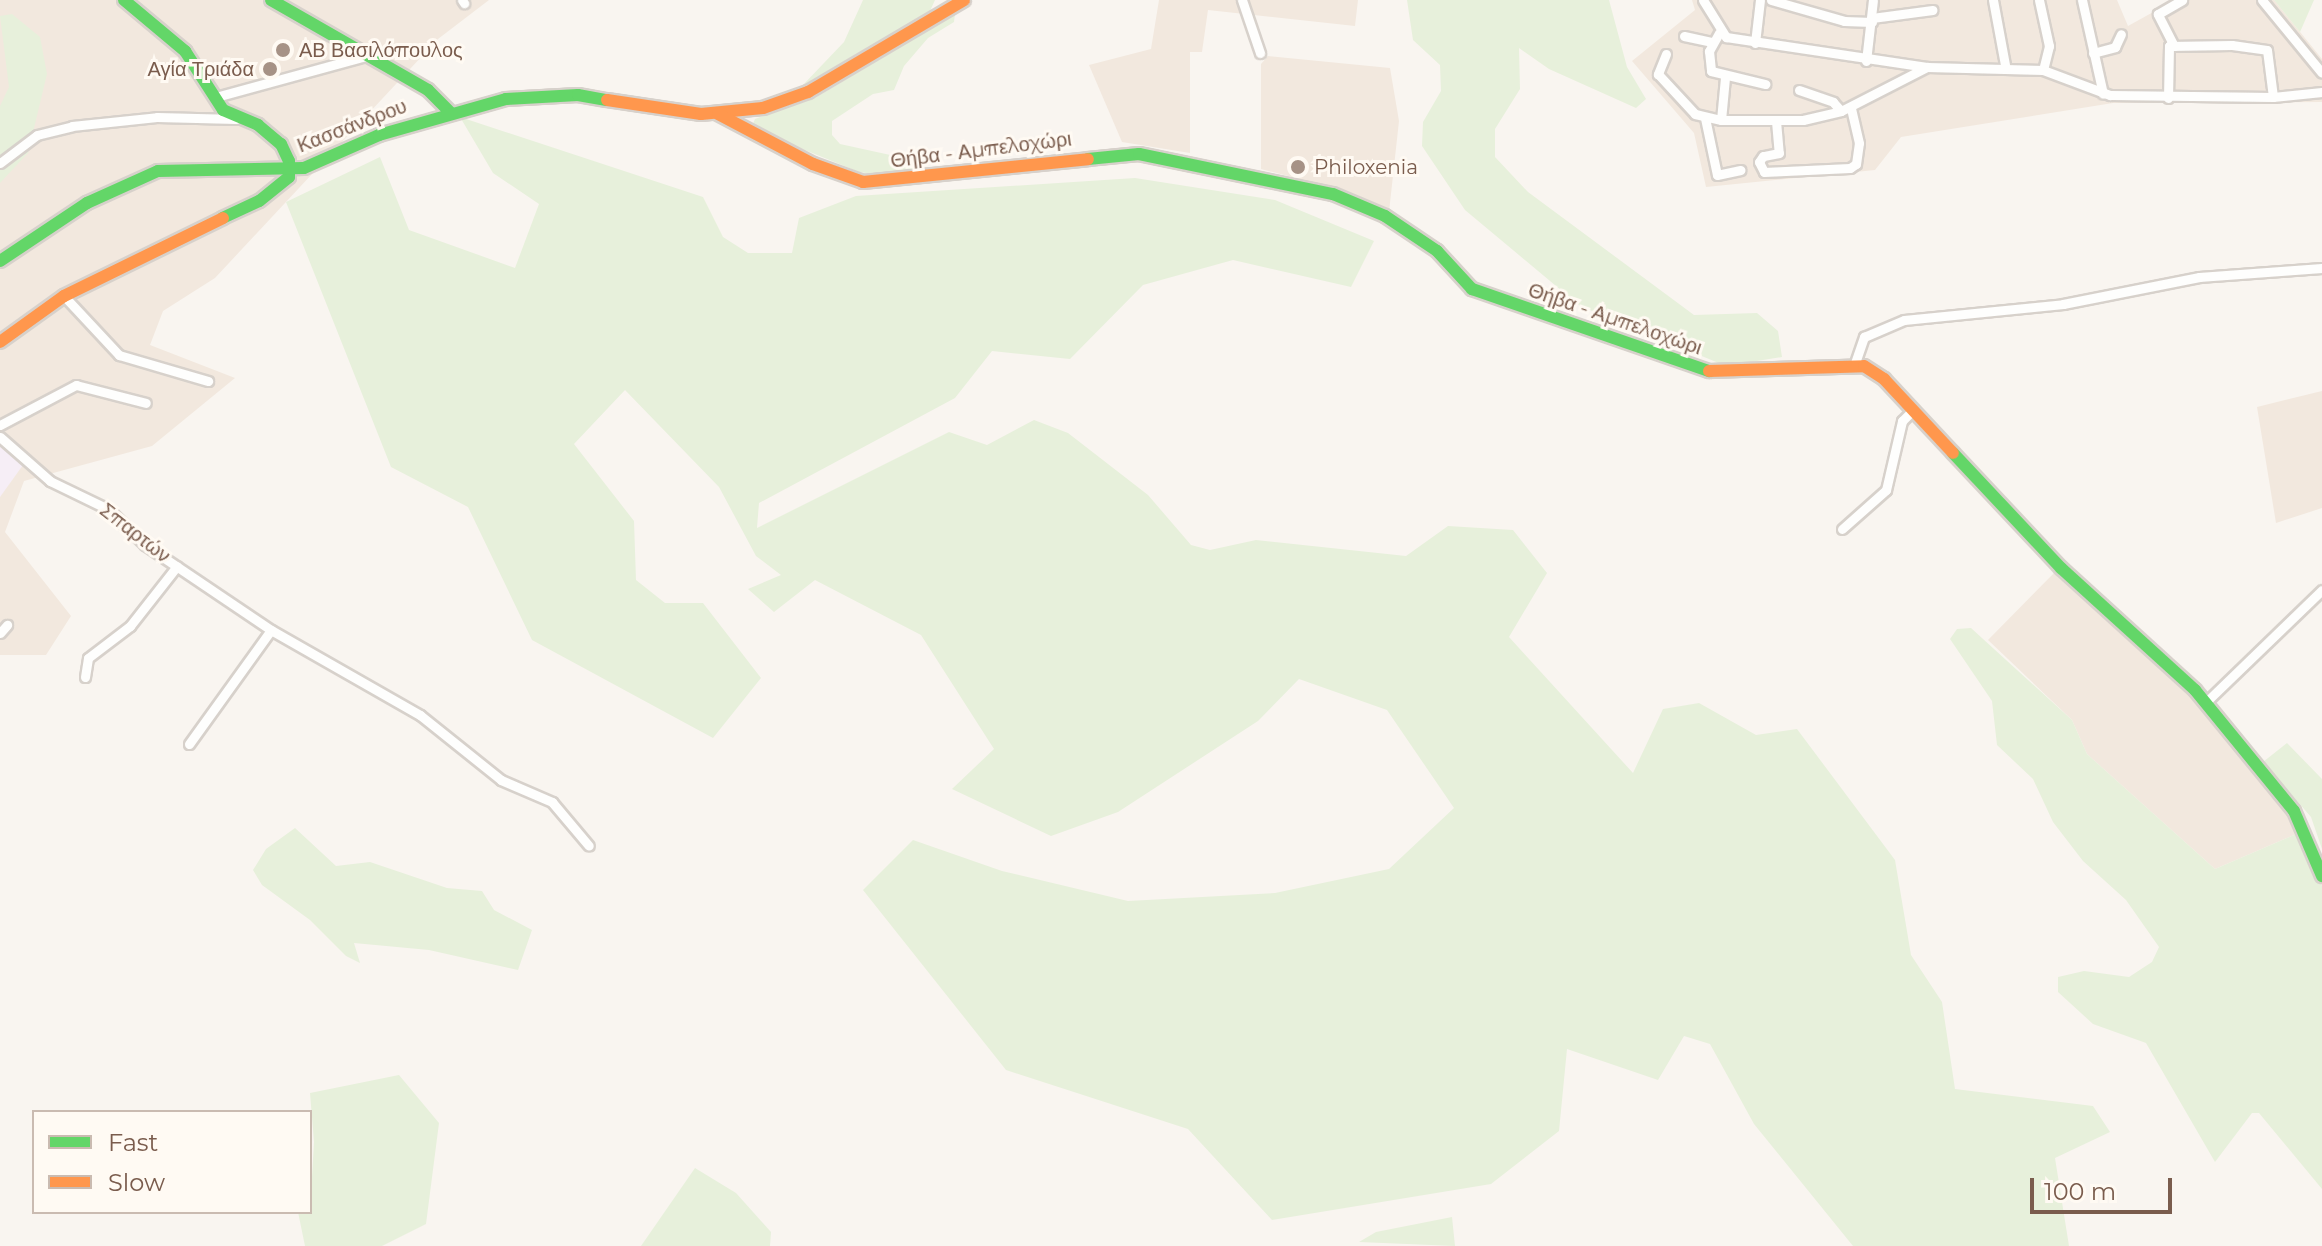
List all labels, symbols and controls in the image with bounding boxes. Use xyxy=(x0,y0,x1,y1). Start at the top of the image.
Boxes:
place label: ΑΒ Βασιλόπουλος xyxy=(299,38,463,62)
marker: ΑΒ Βασιλόπουλος xyxy=(274,41,292,59)
place label: Αγία Τριάδα xyxy=(147,57,254,81)
marker: Αγία Τριάδα xyxy=(261,60,279,78)
street label: Κασσάνδρου xyxy=(294,94,410,158)
street label: Θήβα - Αμπελοχώρι xyxy=(889,127,1073,173)
place label: Philoxenia xyxy=(1314,155,1418,179)
marker: Philoxenia xyxy=(1289,158,1307,176)
street label: Θήβα - Αμπελοχώρι xyxy=(1525,278,1705,360)
street label: Σπαρτών xyxy=(95,498,175,568)
legend xyxy=(32,1110,312,1214)
text: Fast xyxy=(108,1128,158,1157)
scale bar xyxy=(2034,1162,2176,1212)
text: Slow xyxy=(108,1168,165,1197)
text: 100 m xyxy=(2044,1177,2116,1206)

